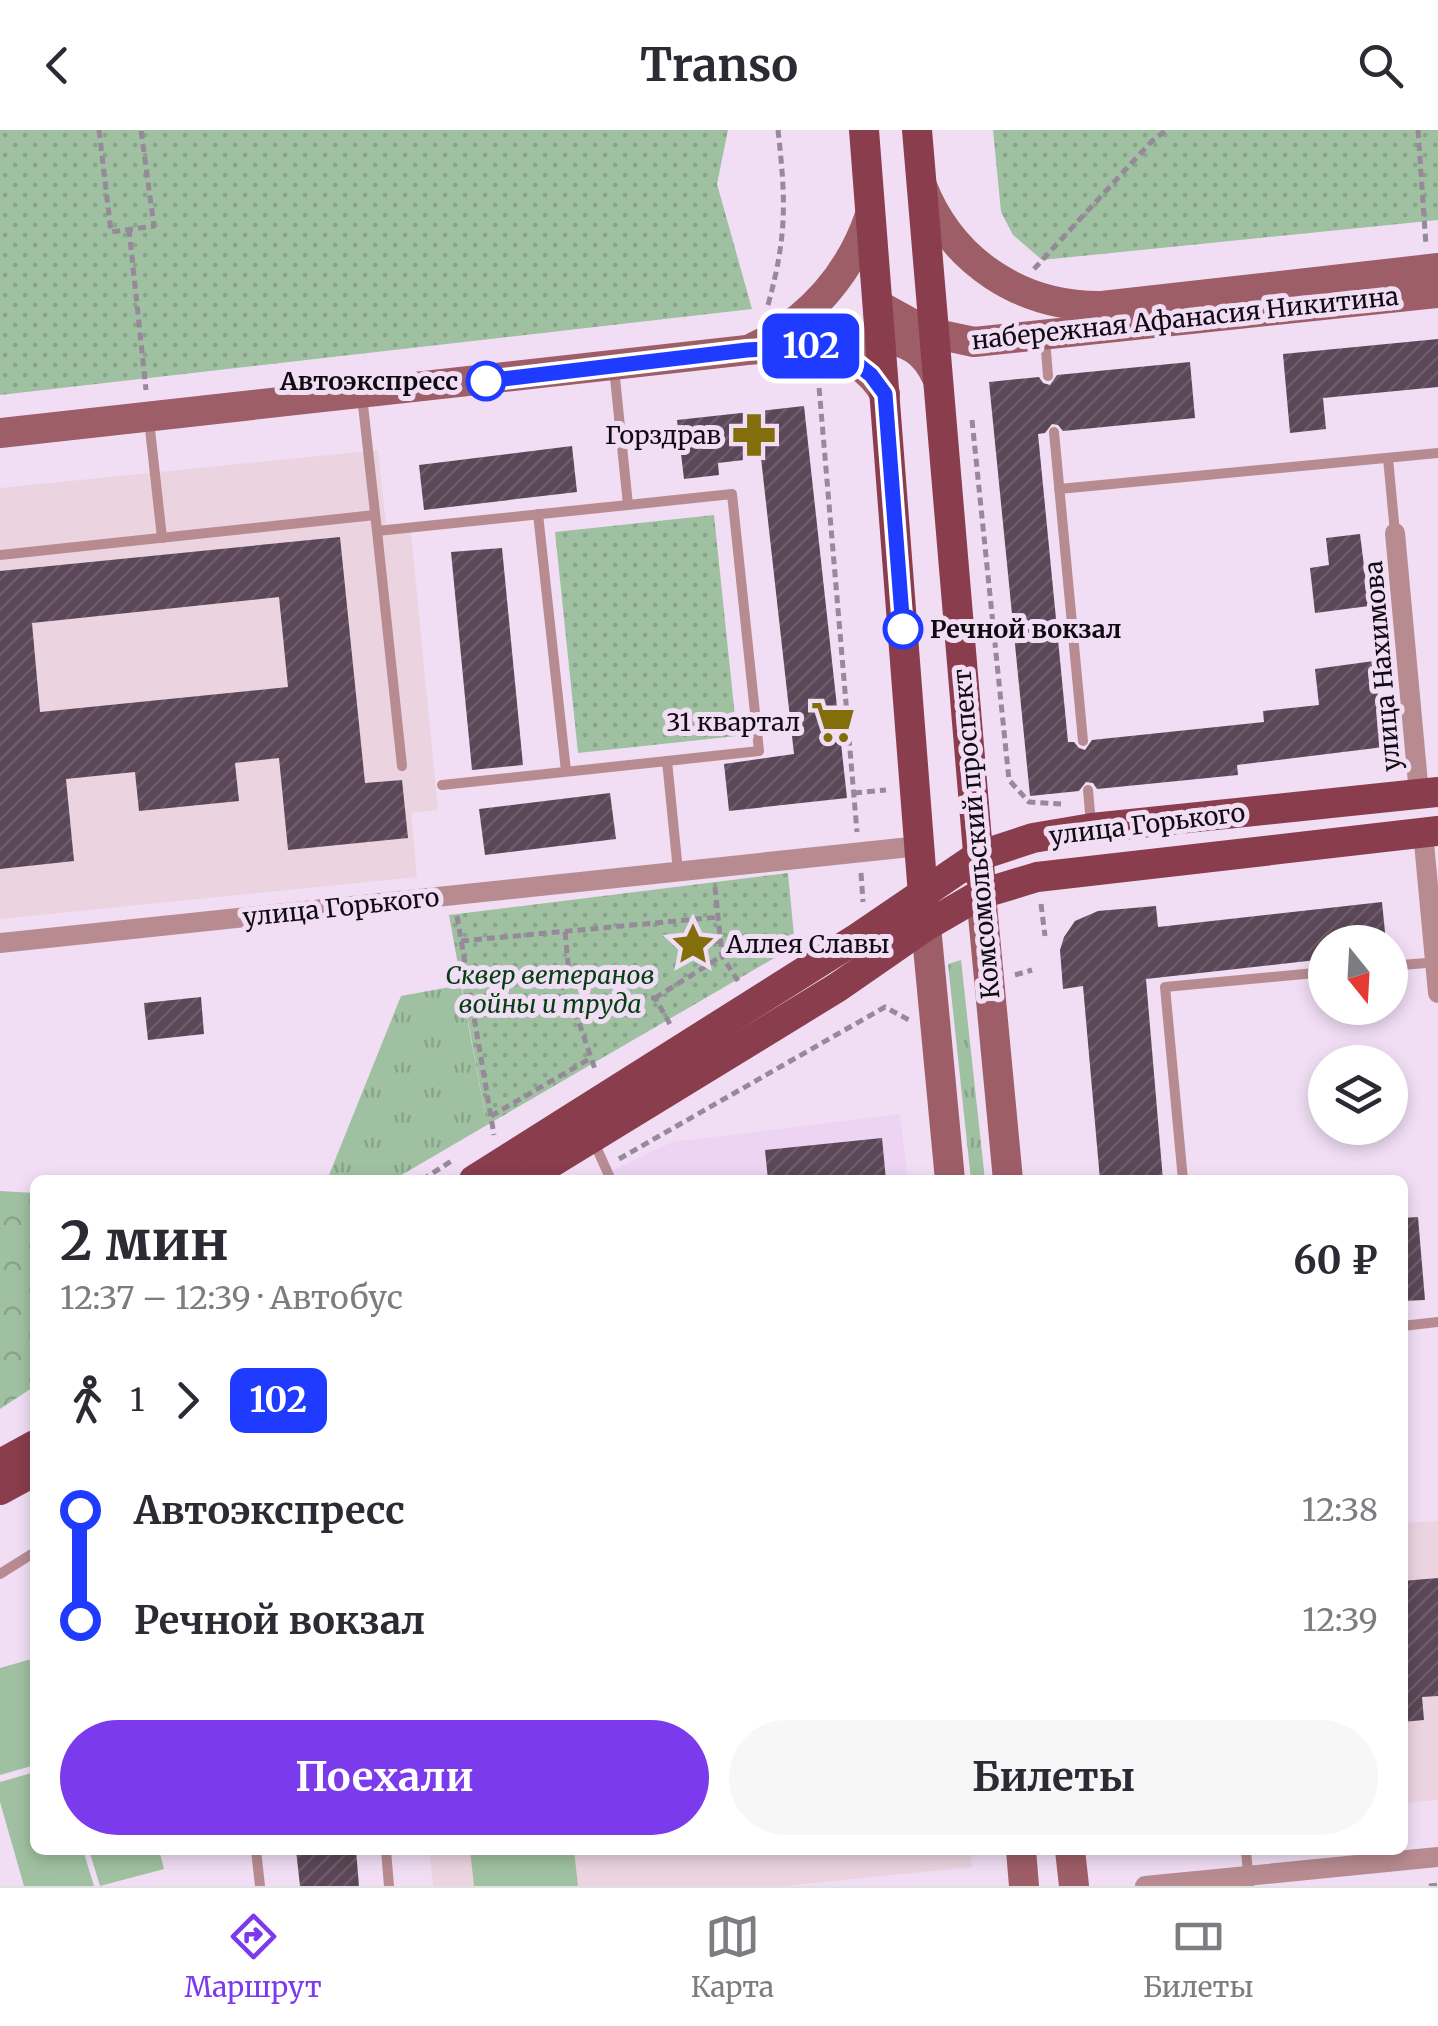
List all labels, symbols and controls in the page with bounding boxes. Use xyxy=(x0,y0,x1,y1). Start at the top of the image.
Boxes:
text: Transo xyxy=(640,37,798,93)
icon: back xyxy=(30,38,85,93)
icon: search xyxy=(1353,38,1408,93)
street label: набережная Афанасия Никитина xyxy=(970,280,1400,356)
line badge: 102 xyxy=(754,314,868,378)
text: 102 xyxy=(782,324,840,368)
marker: Автоэкспресс xyxy=(467,362,505,400)
place label: Автоэкспресс xyxy=(279,365,458,397)
pharmacy icon: Горздрав xyxy=(730,411,778,459)
place label: Горздрав xyxy=(605,419,721,451)
street label: улица Нахимова xyxy=(1357,559,1407,773)
marker: Речной вокзал xyxy=(884,610,922,648)
place label: Речной вокзал xyxy=(930,613,1122,645)
street label: Комсомольский проспект xyxy=(946,668,1006,1000)
supermarket icon: 31 квартал xyxy=(809,698,857,746)
place label: 31 квартал xyxy=(666,706,800,738)
street label: улица Горького xyxy=(1047,796,1247,852)
street label: улица Горького xyxy=(241,881,441,933)
place icon: Аллея Славы xyxy=(669,920,717,968)
north arrow xyxy=(1308,925,1408,1025)
map controls xyxy=(1308,925,1408,1145)
place label: Аллея Славы xyxy=(725,928,889,960)
park label: Сквер ветеранов войны и труда xyxy=(445,959,655,1020)
button: layers xyxy=(1308,1045,1408,1145)
text: 2 мин xyxy=(60,1206,229,1275)
text: 60 ₽ xyxy=(1293,1237,1378,1284)
text: 12:37 – 12:39 · Автобус xyxy=(60,1278,403,1318)
icon: walk xyxy=(60,1373,115,1428)
icon: forward xyxy=(160,1373,215,1428)
text: 102 xyxy=(250,1378,307,1422)
text: 1 xyxy=(130,1380,145,1420)
text: Автоэкспресс xyxy=(134,1487,405,1534)
text: 12:38 xyxy=(1302,1490,1378,1530)
text: Речной вокзал xyxy=(134,1597,425,1644)
text: 12:39 xyxy=(1302,1600,1378,1640)
button: Поехали xyxy=(60,1720,709,1835)
button: Билеты xyxy=(729,1720,1378,1835)
tab: Маршрут xyxy=(184,1909,322,2005)
tab: Карта xyxy=(691,1909,774,2005)
tab: Билеты xyxy=(1143,1909,1254,2005)

